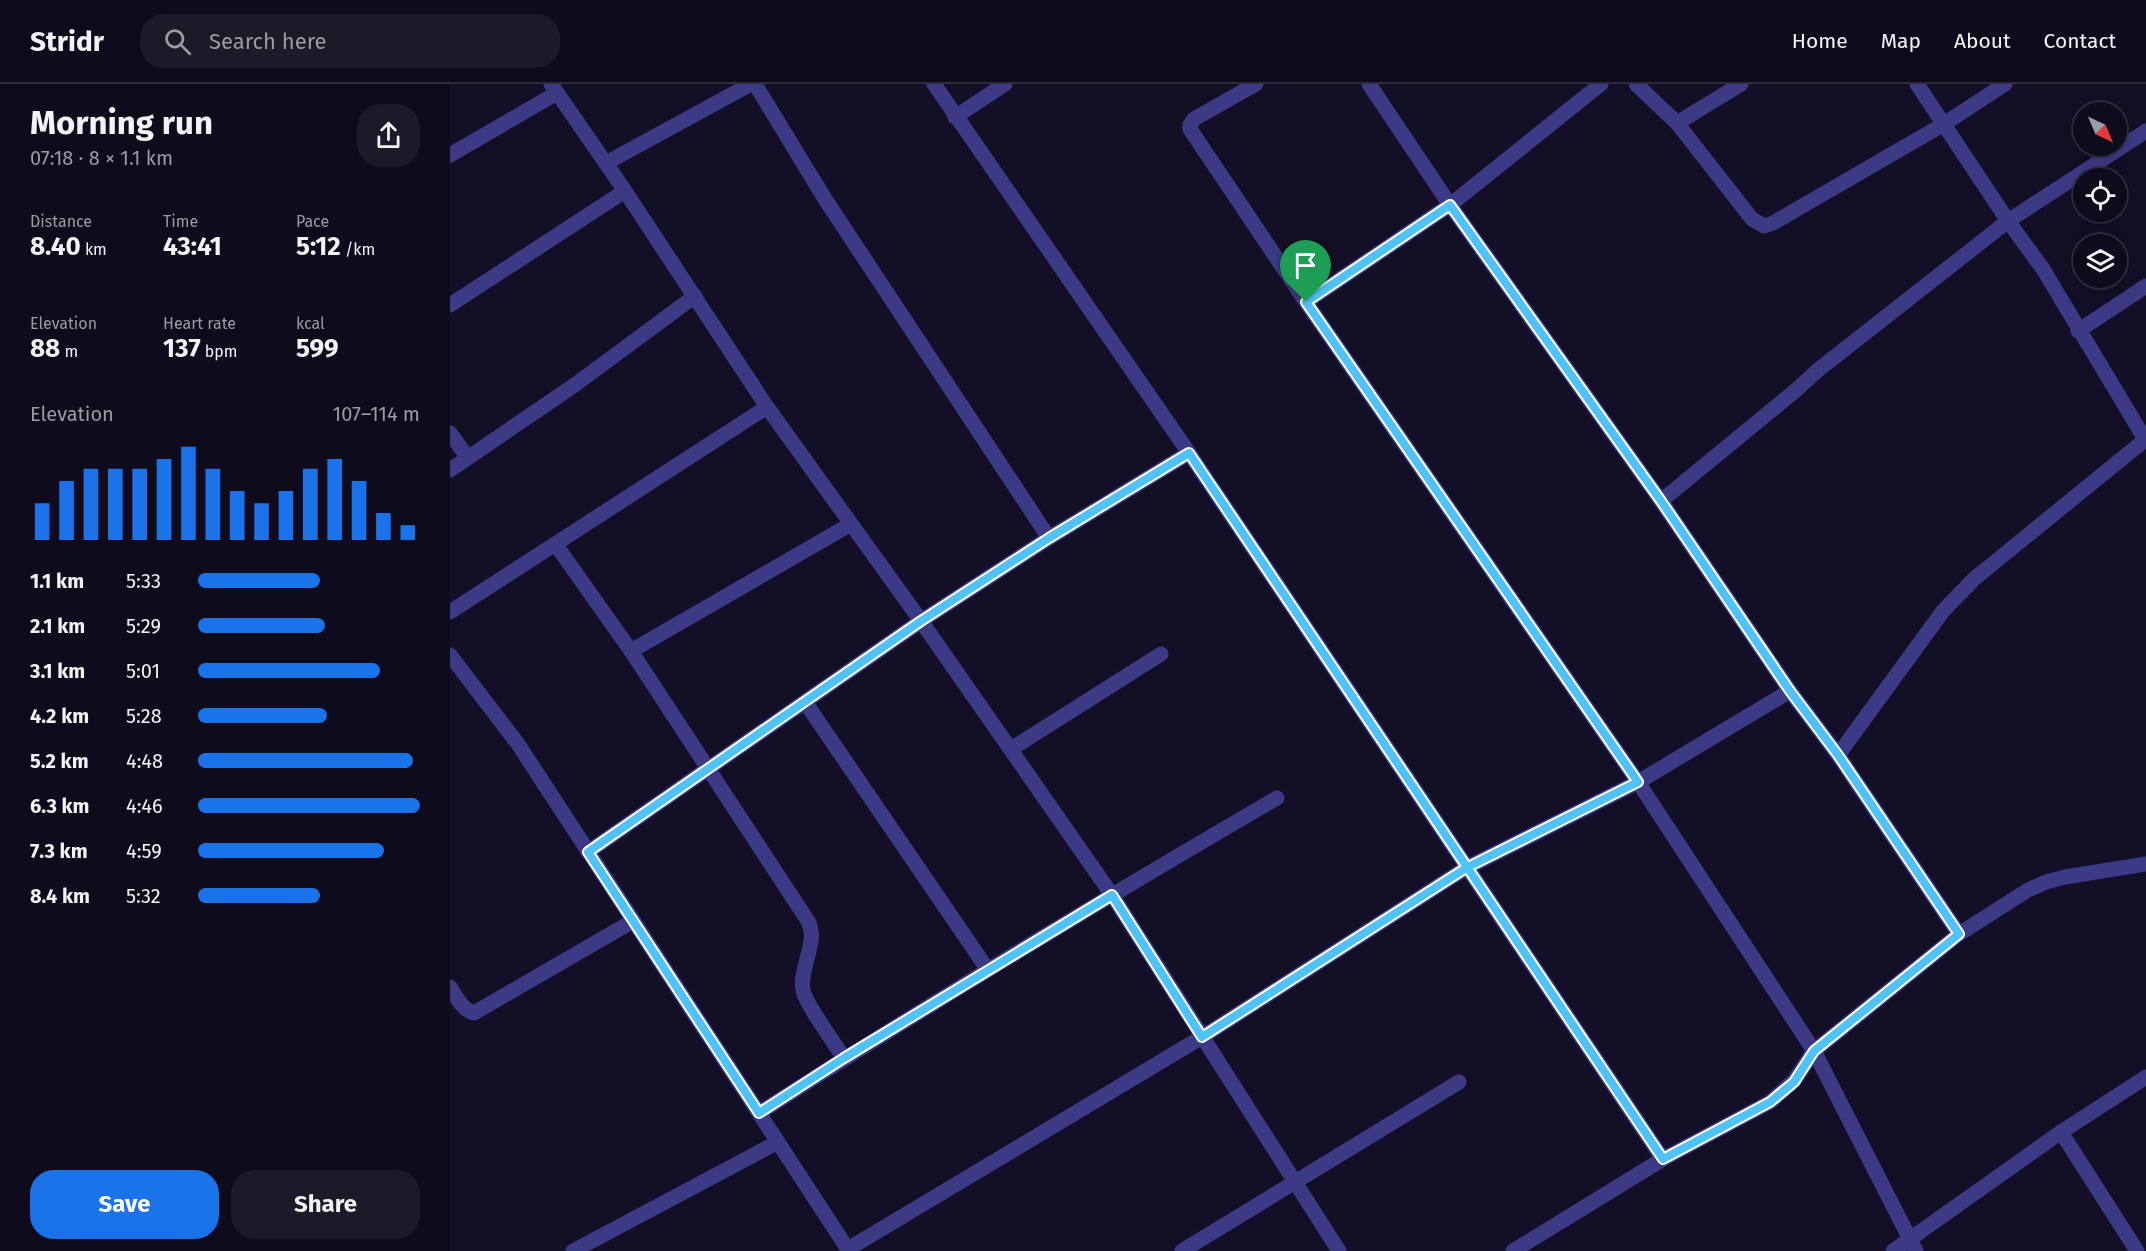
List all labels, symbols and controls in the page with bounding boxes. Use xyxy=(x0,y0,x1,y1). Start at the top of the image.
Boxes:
search box xyxy=(140,14,560,68)
text: Stridr xyxy=(30,25,104,58)
icon: search xyxy=(161,25,194,58)
text: Search here xyxy=(209,28,327,55)
text: Home xyxy=(1792,28,1848,54)
text: Map xyxy=(1881,28,1921,54)
text: About xyxy=(1954,28,2011,54)
text: Contact xyxy=(2044,28,2116,54)
north arrow xyxy=(2073,102,2127,156)
map controls xyxy=(2073,102,2127,288)
text: Morning run xyxy=(30,103,213,143)
button: share xyxy=(357,104,420,167)
text: 07:18 · 8 × 1.1 km xyxy=(30,146,173,170)
button: locate xyxy=(2073,168,2127,222)
text: Distance xyxy=(30,212,92,231)
text: Time xyxy=(163,212,198,231)
text: Pace xyxy=(296,212,329,231)
text: 8.40 xyxy=(30,231,81,262)
text: 43:41 xyxy=(163,231,222,262)
text: 5:12 xyxy=(296,231,341,262)
button: layers xyxy=(2073,234,2127,288)
text: km xyxy=(81,240,107,259)
text: /km xyxy=(341,240,375,259)
pin xyxy=(1280,240,1331,302)
icon: arrive xyxy=(1289,249,1322,282)
text: Elevation xyxy=(30,314,97,333)
text: Heart rate xyxy=(163,314,236,333)
text: kcal xyxy=(296,314,325,333)
text: 88 xyxy=(30,333,60,364)
text: 137 xyxy=(163,333,201,364)
text: 599 xyxy=(296,333,339,364)
text: m xyxy=(60,342,78,361)
text: bpm xyxy=(201,342,238,361)
text: Elevation xyxy=(30,402,114,426)
text: 107–114 m xyxy=(333,402,420,426)
text: 1.1 km xyxy=(30,569,84,593)
text: 5:33 xyxy=(126,569,161,593)
text: 2.1 km xyxy=(30,614,85,638)
text: 5:29 xyxy=(126,614,161,638)
text: 3.1 km xyxy=(30,659,85,683)
text: 5:01 xyxy=(126,659,160,683)
text: 4.2 km xyxy=(30,704,89,728)
text: 5:28 xyxy=(126,704,162,728)
text: 5.2 km xyxy=(30,749,89,773)
text: 4:48 xyxy=(126,749,163,773)
text: 6.3 km xyxy=(30,794,89,818)
text: 4:46 xyxy=(126,794,163,818)
text: 7.3 km xyxy=(30,839,88,863)
text: 4:59 xyxy=(126,839,162,863)
text: 8.4 km xyxy=(30,884,90,908)
text: 5:32 xyxy=(126,884,161,908)
button: Save xyxy=(30,1170,219,1239)
button: Share xyxy=(231,1170,420,1239)

